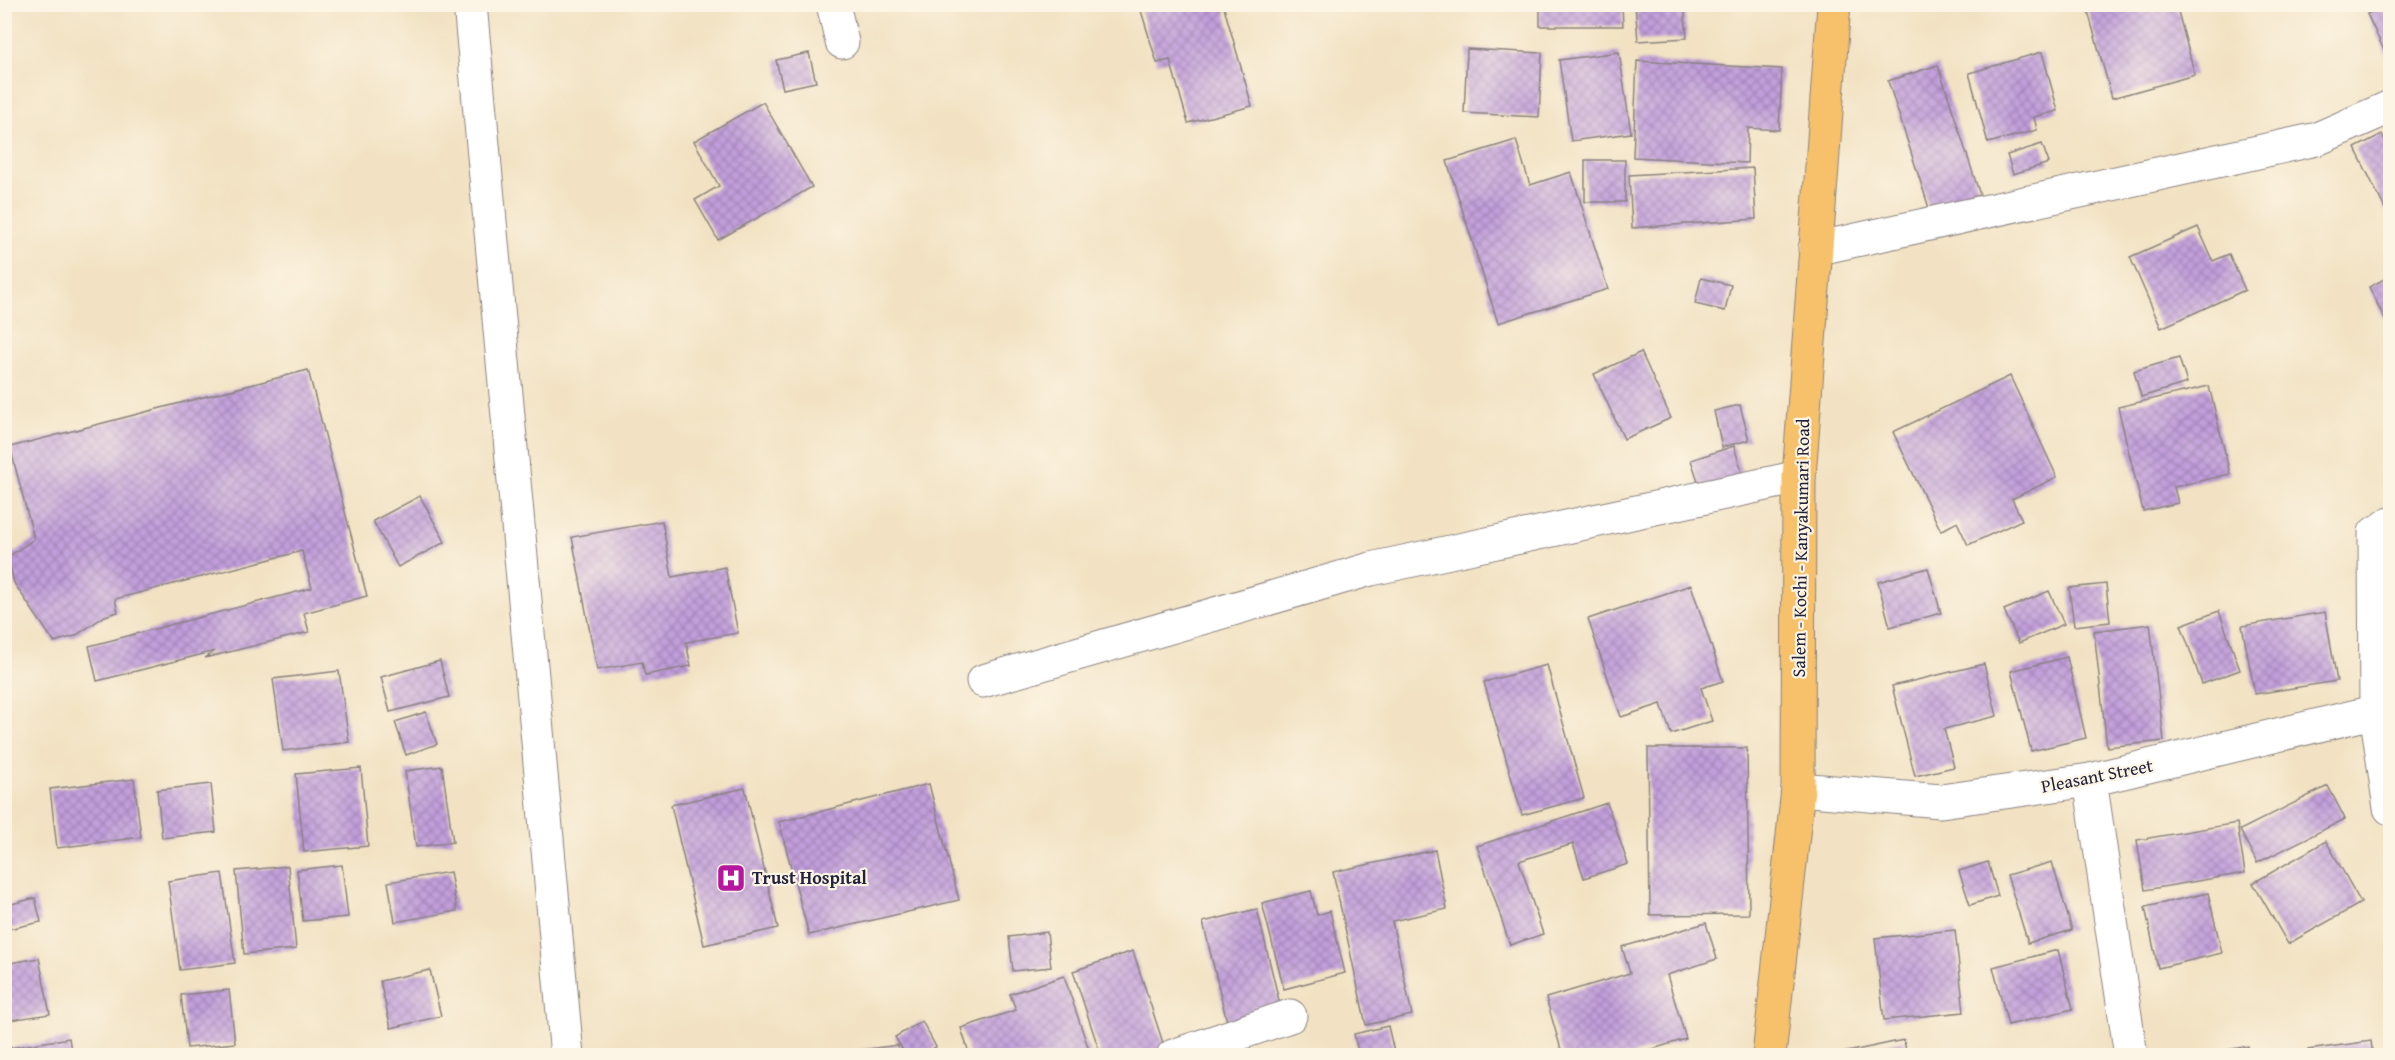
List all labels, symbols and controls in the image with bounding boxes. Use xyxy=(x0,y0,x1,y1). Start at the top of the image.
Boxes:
street label: Salem - Kochi - Kanyakumari Road xyxy=(1785,418,1816,678)
street label: Pleasant Street xyxy=(2039,751,2156,800)
hospital icon: Trust Hospital xyxy=(715,862,747,894)
place label: Trust Hospital xyxy=(752,864,867,891)

